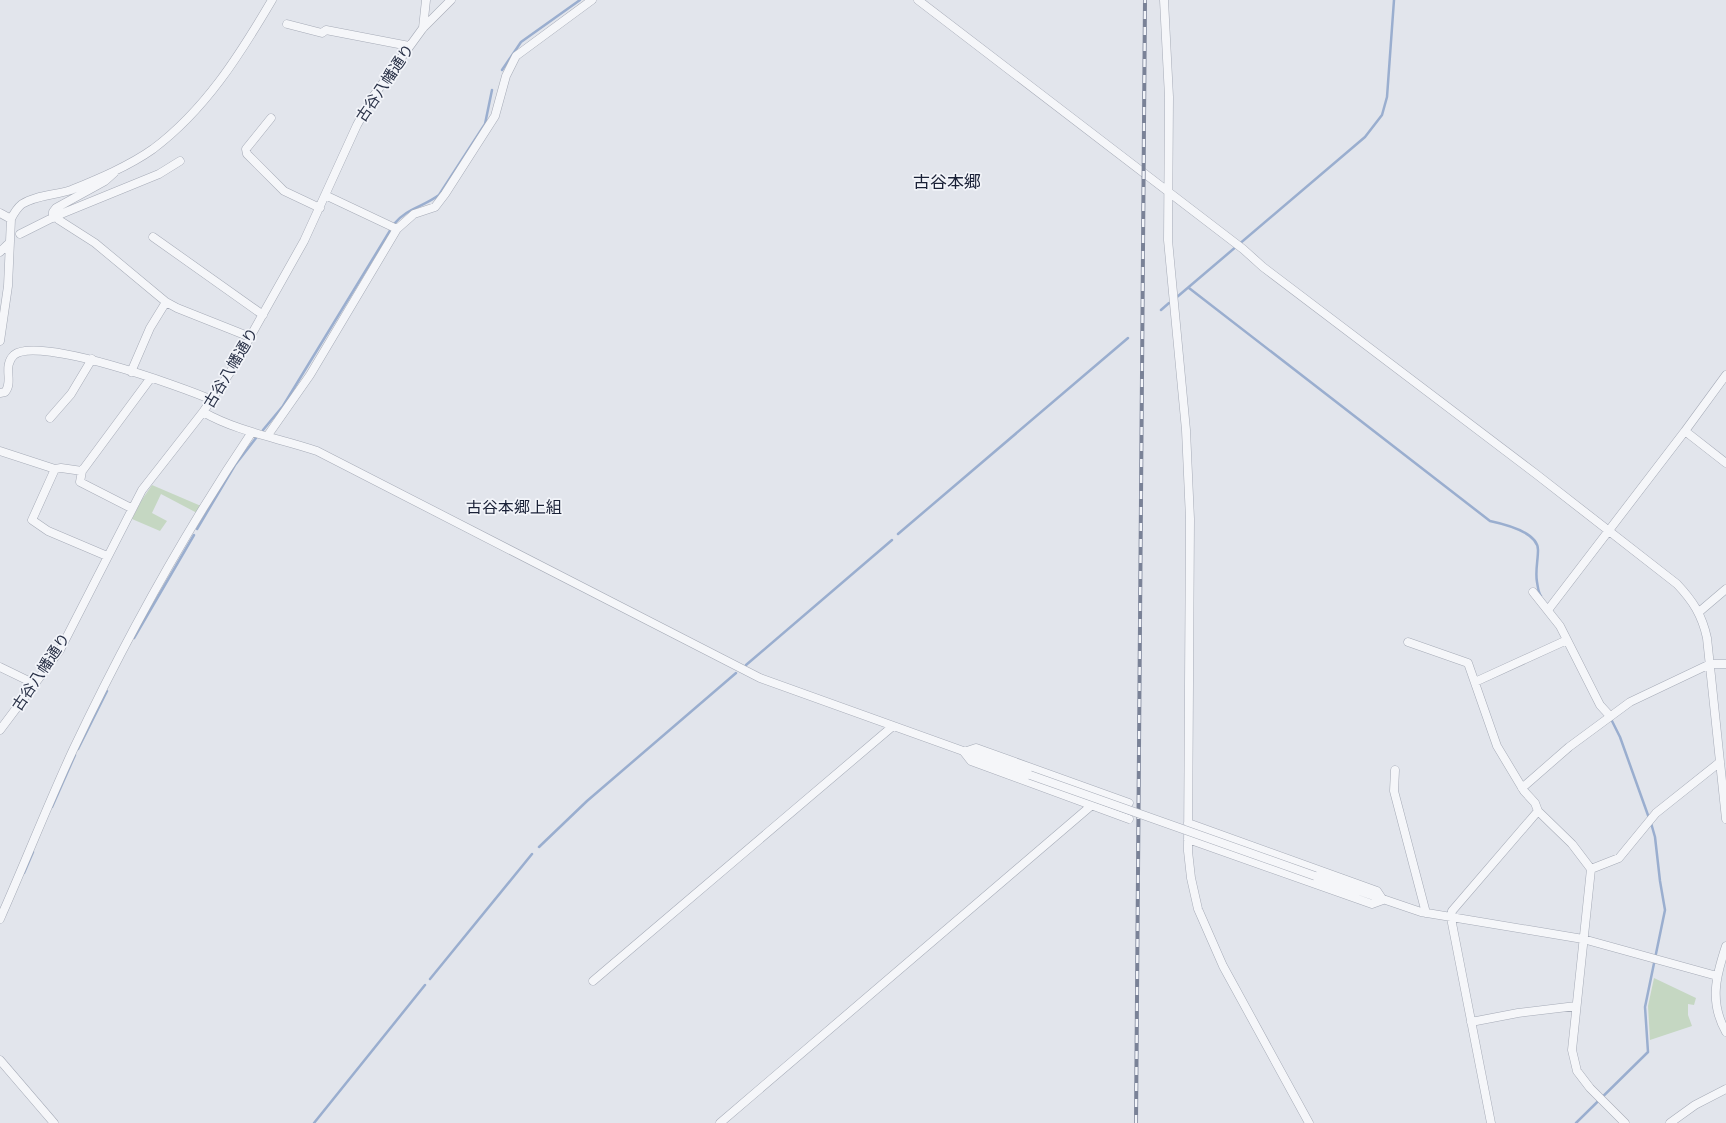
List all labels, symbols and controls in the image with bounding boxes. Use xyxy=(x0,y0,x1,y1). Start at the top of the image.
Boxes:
street label: 古谷八幡通り xyxy=(352,41,418,125)
district label: 古谷本郷 xyxy=(913,172,981,192)
street label: 古谷八幡通り xyxy=(200,325,262,411)
district label: 古谷本郷上組 xyxy=(466,498,562,517)
street label: 古谷八幡通り xyxy=(8,630,74,714)

